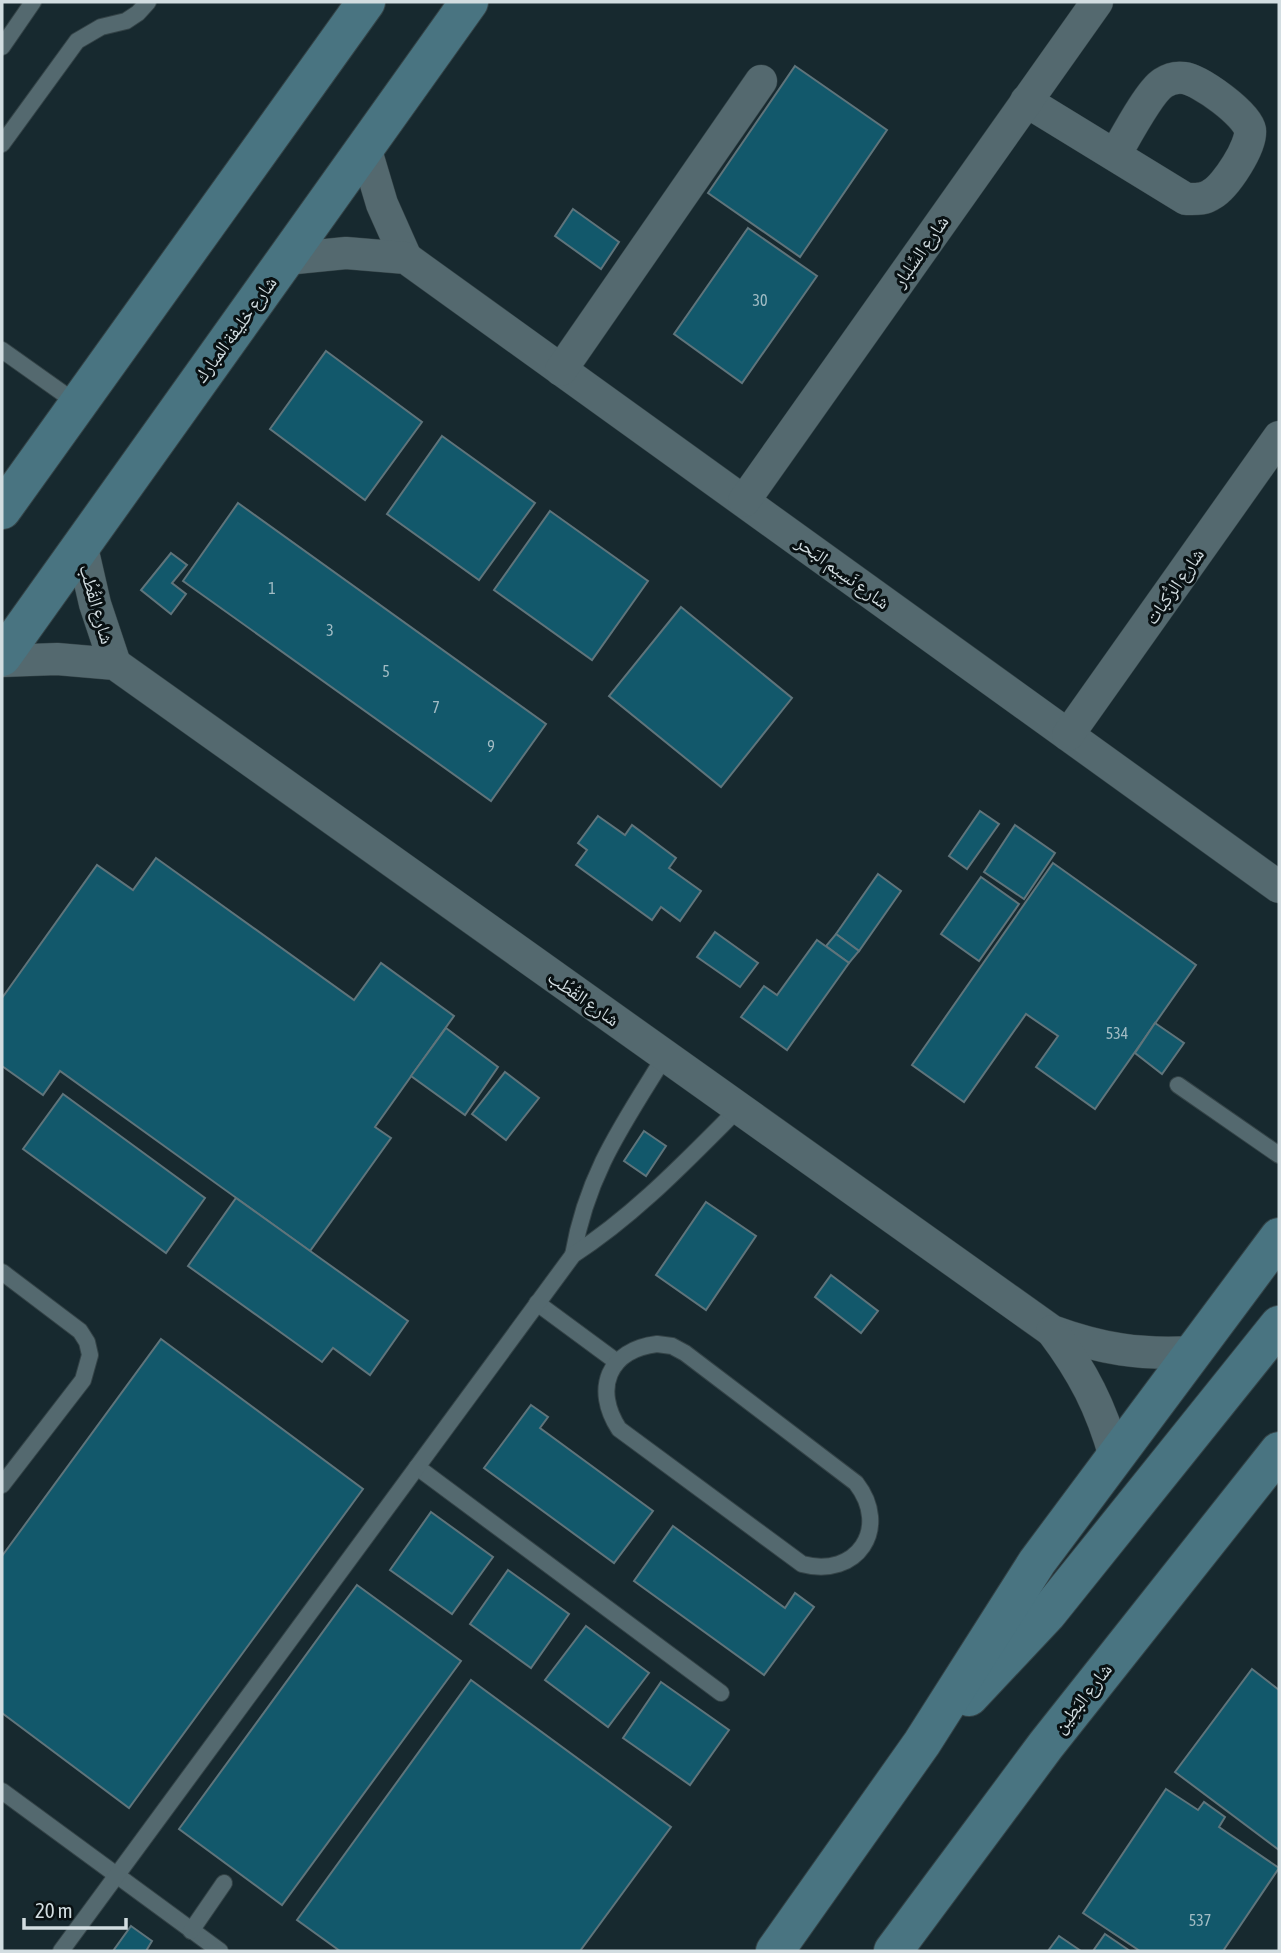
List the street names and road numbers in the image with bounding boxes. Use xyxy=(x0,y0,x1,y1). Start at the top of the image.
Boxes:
street label: شارع السِّلبار xyxy=(887,211,953,292)
street label: شارع خليفة المبارك xyxy=(189,272,282,387)
street label: شارع نَسِيم البَحر xyxy=(790,530,894,615)
street label: شارع الرُّكبات xyxy=(1140,544,1209,629)
street label: شارع القُطُب xyxy=(74,562,119,647)
street label: شارع القُطُب xyxy=(543,965,624,1031)
street label: شارع البَطِين xyxy=(1048,1659,1117,1738)

